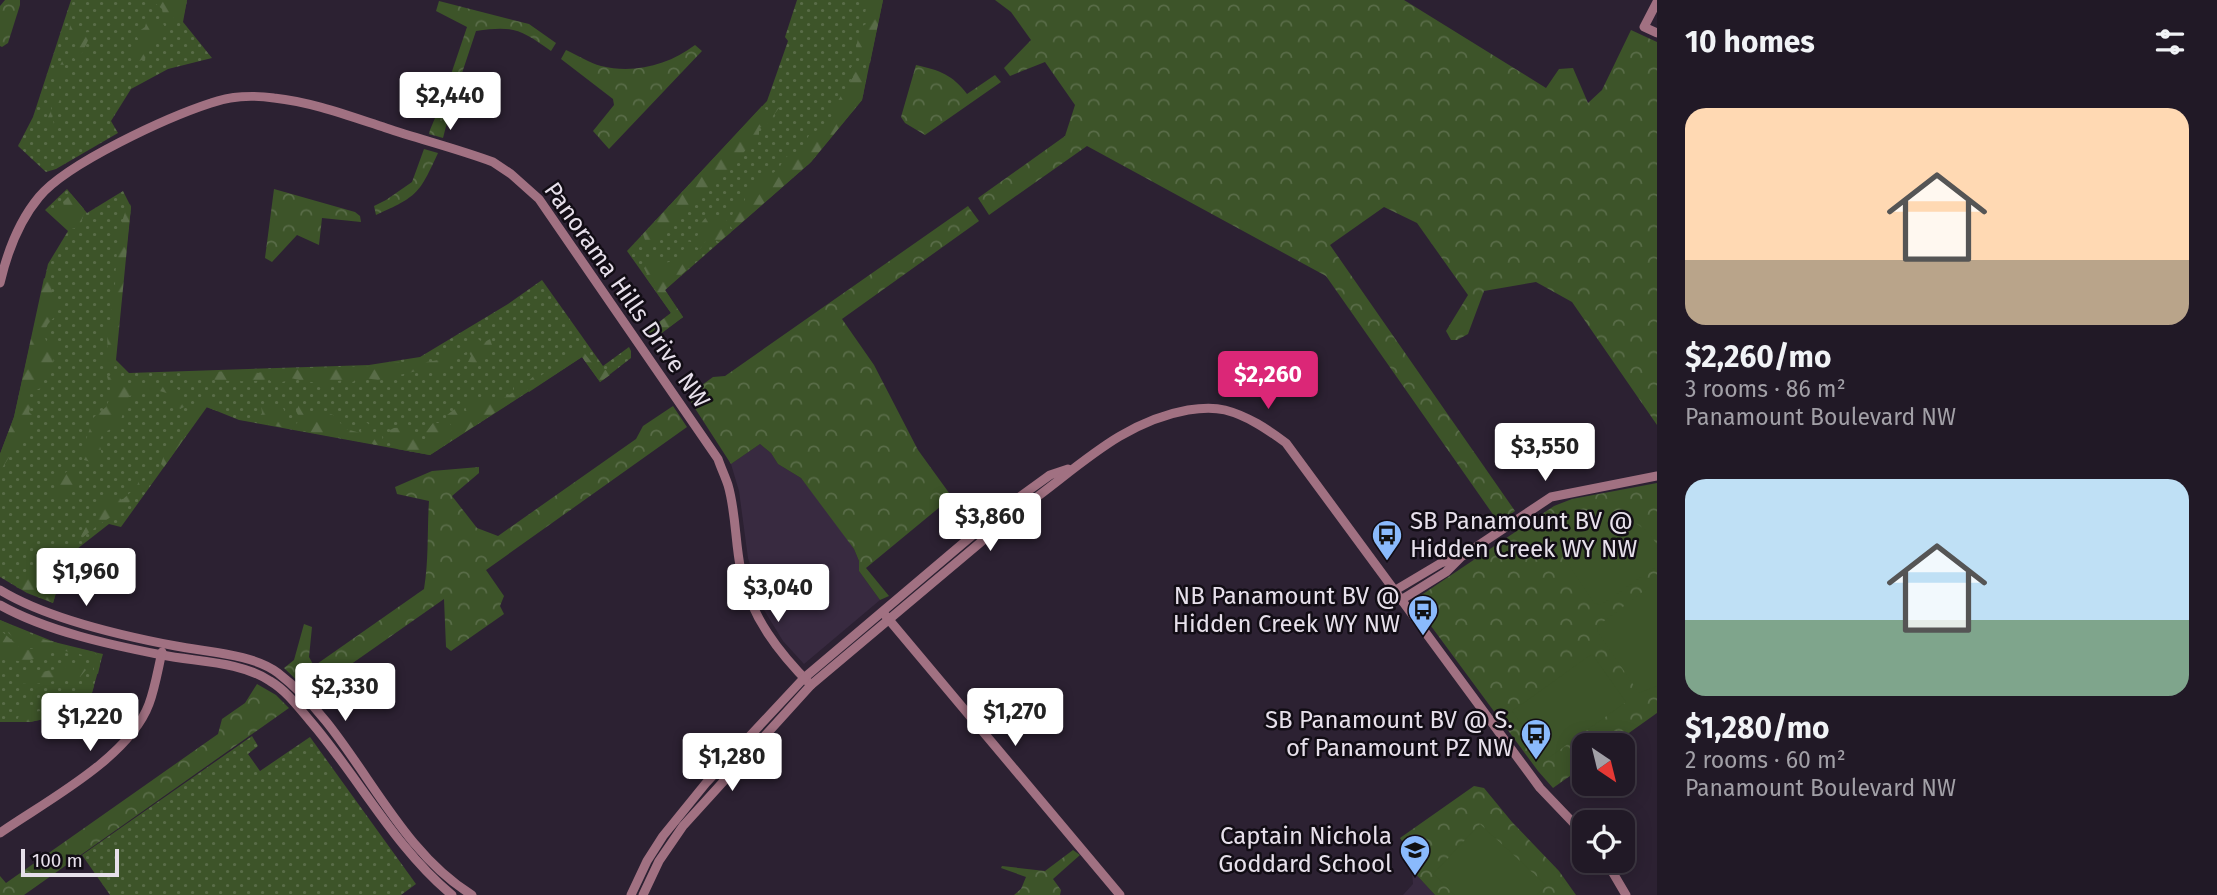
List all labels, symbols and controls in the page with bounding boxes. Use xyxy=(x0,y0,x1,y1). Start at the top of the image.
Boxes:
icon: filters xyxy=(2151,23,2189,61)
text: 10 homes xyxy=(1685,24,1815,60)
pin: $2,440 xyxy=(393,72,507,132)
text: $2,440 xyxy=(416,81,484,109)
icon: home xyxy=(1874,154,2000,280)
street label: Panorama Hills Drive NW xyxy=(538,177,716,413)
text: $2,260/mo xyxy=(1685,339,1831,375)
pin: $2,260 xyxy=(1211,352,1325,411)
text: $2,260 xyxy=(1234,360,1302,388)
text: 3 rooms · 86 m² xyxy=(1685,375,1846,403)
text: Panamount Boulevard NW xyxy=(1685,403,1956,431)
pin: $3,550 xyxy=(1488,424,1602,483)
text: $3,550 xyxy=(1511,432,1579,460)
pin: $3,860 xyxy=(933,494,1047,553)
text: $3,860 xyxy=(955,502,1025,530)
place label: SB Panamount BV @ Hidden Creek WY NW xyxy=(1410,507,1638,563)
bus stop icon: SB Panamount BV @ Hidden Creek WY NW xyxy=(1370,518,1404,562)
icon: home xyxy=(1874,525,2000,651)
pin: $1,960 xyxy=(29,548,143,608)
text: $1,960 xyxy=(53,557,119,585)
pin: $3,040 xyxy=(721,564,835,624)
text: $3,040 xyxy=(743,573,813,601)
place label: NB Panamount BV @ Hidden Creek WY NW xyxy=(1173,582,1400,638)
bus stop icon: NB Panamount BV @ Hidden Creek WY NW xyxy=(1406,593,1440,637)
pin: $2,330 xyxy=(288,664,402,723)
text: $2,330 xyxy=(311,672,379,700)
pin: $1,270 xyxy=(958,688,1072,748)
pin: $1,220 xyxy=(33,694,147,753)
text: $1,270 xyxy=(983,697,1047,725)
text: $1,220 xyxy=(57,702,123,730)
place label: SB Panamount BV @ S. of Panamount PZ NW xyxy=(1265,706,1513,762)
text: $1,280/mo xyxy=(1685,710,1830,746)
bus stop icon: SB Panamount BV @ S. of Panamount PZ NW xyxy=(1519,717,1553,761)
north arrow xyxy=(1572,733,1634,796)
map controls xyxy=(1572,733,1635,873)
pin: $1,280 xyxy=(675,734,789,793)
text: $1,280 xyxy=(699,742,765,770)
text: 2 rooms · 60 m² xyxy=(1685,746,1846,774)
text: Panamount Boulevard NW xyxy=(1685,774,1956,802)
button: locate xyxy=(1572,810,1635,873)
place label: Captain Nichola Goddard School xyxy=(1218,822,1392,878)
school or university icon: Captain Nichola Goddard School xyxy=(1398,833,1432,877)
scale bar xyxy=(21,846,119,878)
text: 100 m xyxy=(32,849,83,872)

